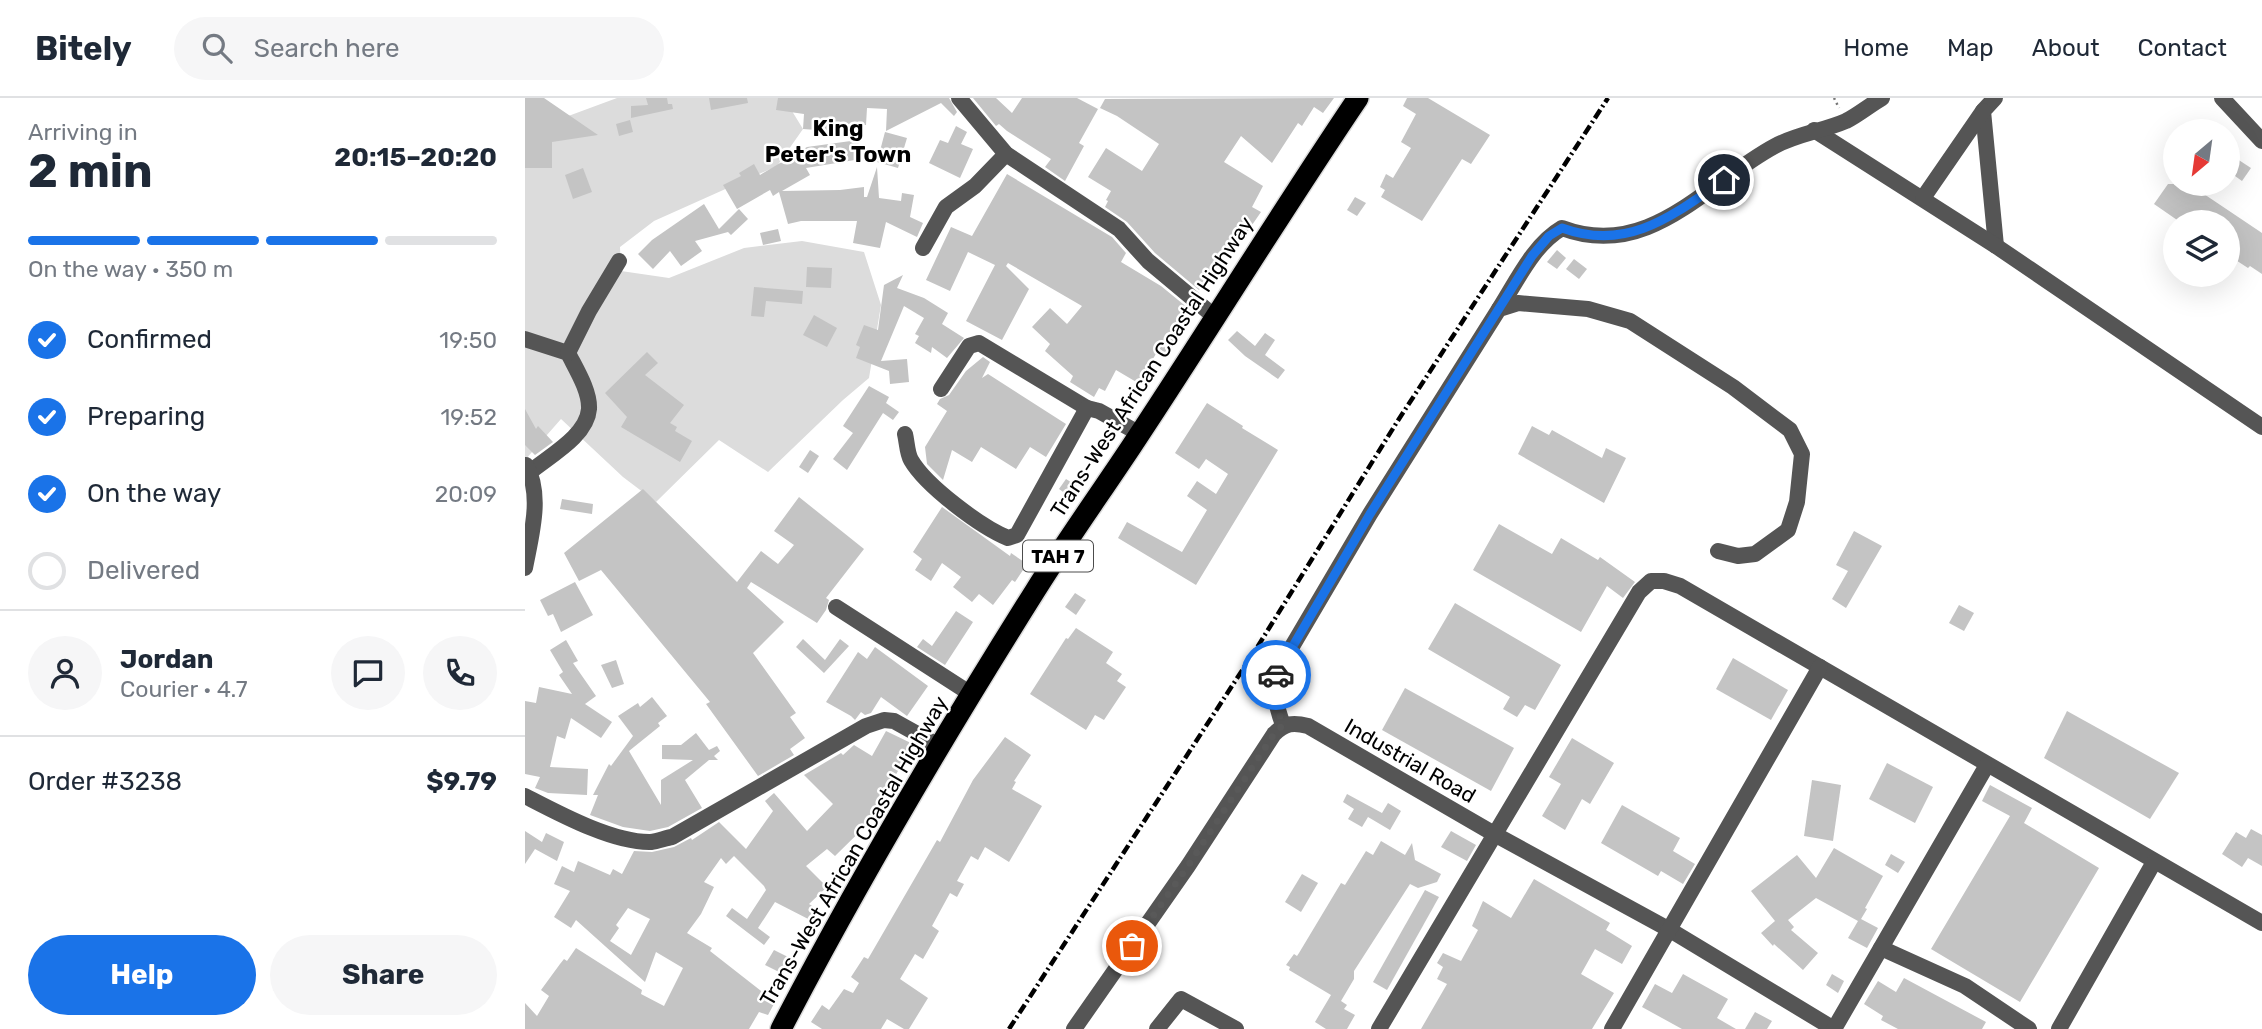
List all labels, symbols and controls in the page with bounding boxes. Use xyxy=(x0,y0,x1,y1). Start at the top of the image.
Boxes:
search box xyxy=(174,17,664,80)
text: Bitely xyxy=(35,29,132,68)
icon: search xyxy=(198,29,236,67)
text: Search here xyxy=(254,33,400,64)
text: Home xyxy=(1843,34,1909,62)
text: Map xyxy=(1947,34,1994,62)
text: About xyxy=(2032,34,2100,62)
text: Contact xyxy=(2138,34,2227,62)
district label: King Peter's Town xyxy=(765,114,911,168)
text: Arriving in xyxy=(28,118,138,146)
north arrow xyxy=(2163,119,2240,196)
map controls xyxy=(2163,119,2240,287)
text: 20:15–20:20 xyxy=(334,142,497,173)
text: 2 min xyxy=(28,144,153,199)
pin xyxy=(1694,150,1754,210)
icon: home xyxy=(1705,161,1743,199)
button: layers xyxy=(2163,210,2240,287)
street label: Trans-West African Coastal Highway xyxy=(1045,211,1259,522)
text: On the way · 350 m xyxy=(28,255,233,283)
icon: check xyxy=(28,321,66,359)
text: Confirmed xyxy=(87,324,212,355)
text: 19:50 xyxy=(439,326,497,354)
icon: check xyxy=(28,398,66,436)
text: Preparing xyxy=(87,401,205,432)
text: 19:52 xyxy=(440,403,497,431)
icon: check xyxy=(28,475,66,513)
text: On the way xyxy=(87,478,221,509)
text: 20:09 xyxy=(435,480,497,508)
road number: TAH 7 xyxy=(1023,540,1093,572)
text: Delivered xyxy=(87,555,200,586)
button: person xyxy=(28,636,102,710)
button: chat xyxy=(331,636,405,710)
button: phone xyxy=(423,636,497,710)
courier xyxy=(1241,640,1311,710)
text: Jordan xyxy=(120,644,213,675)
icon: car xyxy=(1257,656,1295,694)
text: Courier · 4.7 xyxy=(120,675,247,703)
street label: Trans-West African Coastal Highway xyxy=(754,691,953,1010)
street label: Industrial Road xyxy=(1340,713,1480,808)
text: Order #3238 xyxy=(28,766,182,797)
text: $9.79 xyxy=(426,766,497,797)
pin xyxy=(1102,916,1162,976)
icon: bag xyxy=(1113,927,1151,965)
button: Help xyxy=(28,935,256,1015)
button: Share xyxy=(270,935,497,1015)

